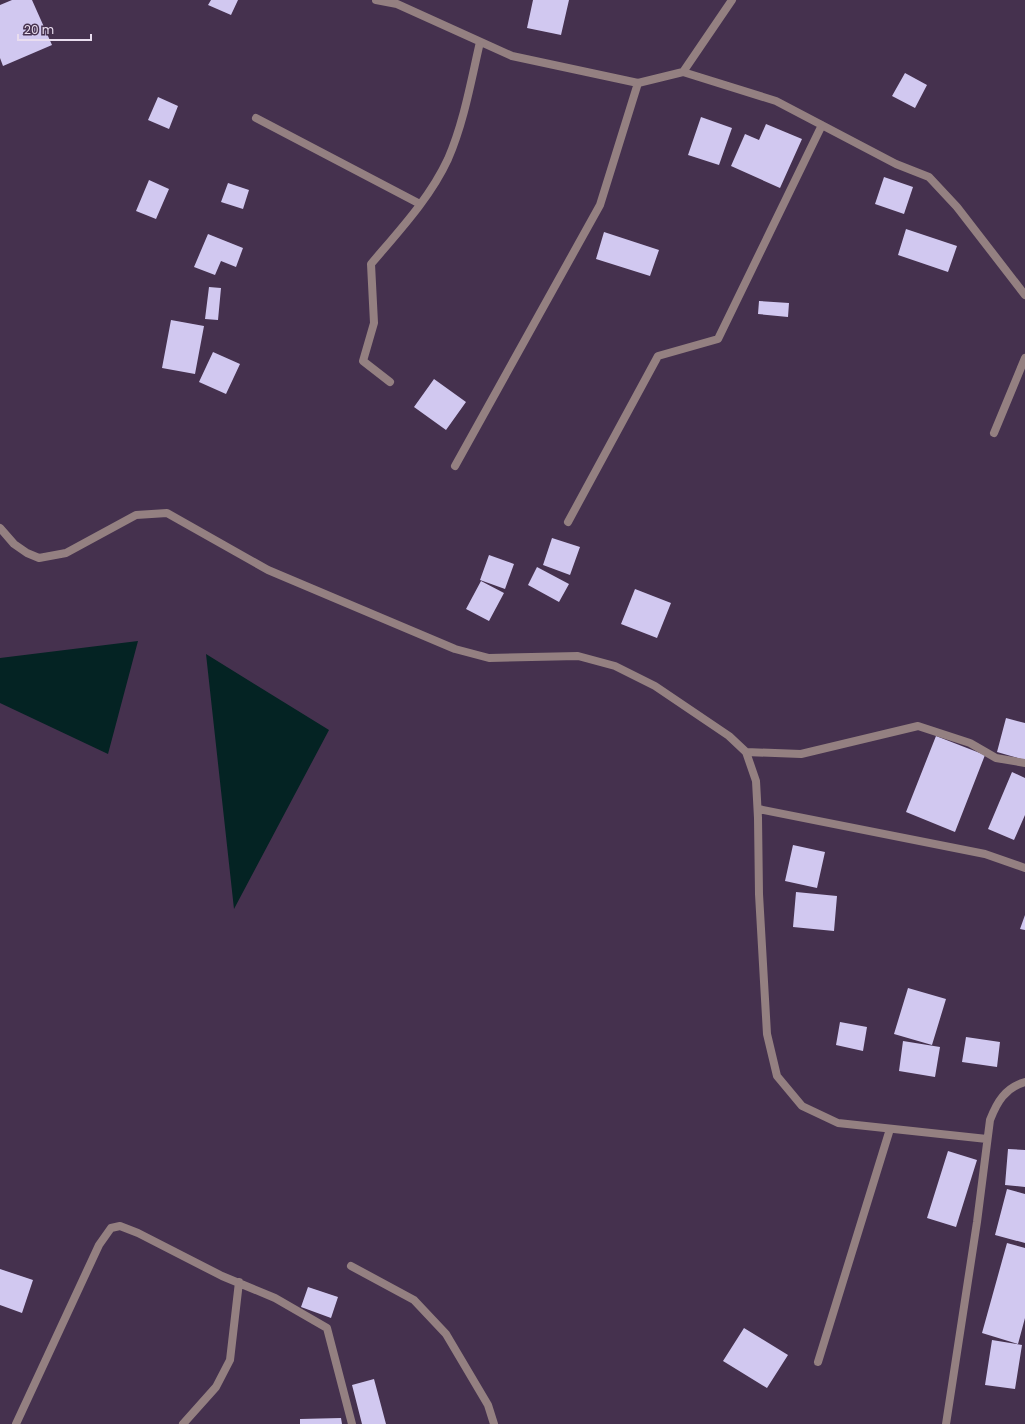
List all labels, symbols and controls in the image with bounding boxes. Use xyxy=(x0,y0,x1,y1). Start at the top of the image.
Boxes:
scale bar xyxy=(18,16,91,42)
text: 20 m xyxy=(24,21,54,38)

